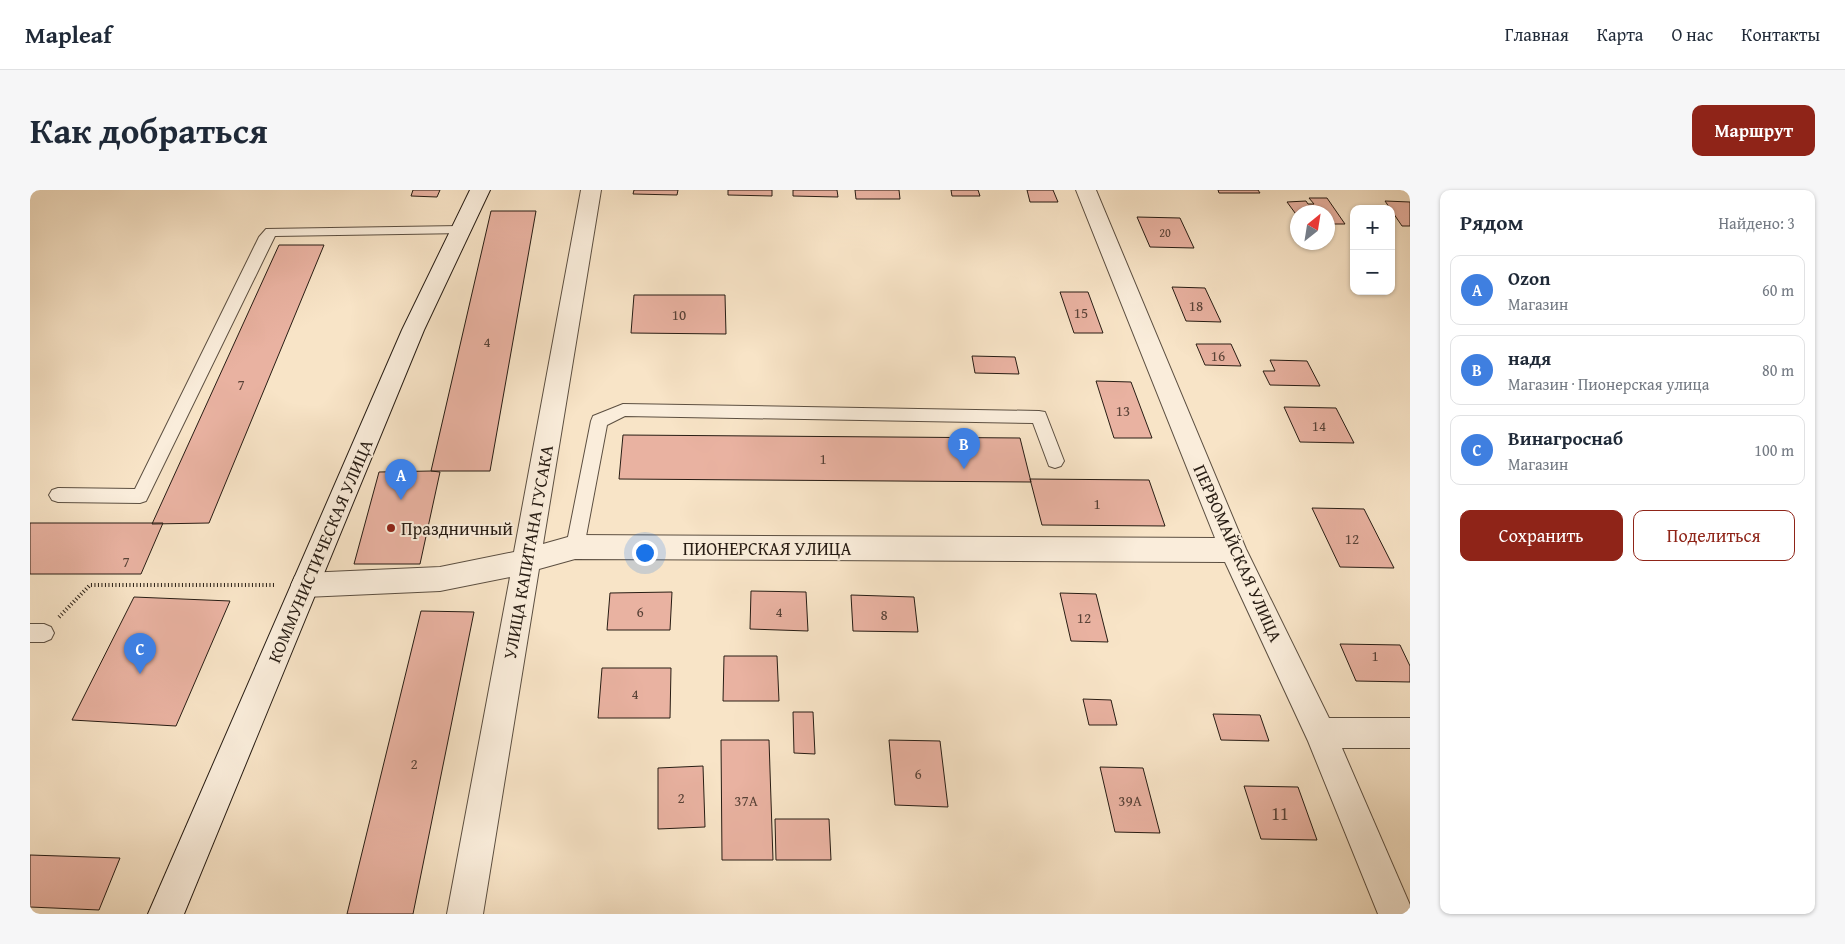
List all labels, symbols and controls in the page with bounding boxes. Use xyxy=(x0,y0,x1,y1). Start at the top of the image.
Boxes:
text: Mapleaf xyxy=(25,17,112,52)
text: Главная xyxy=(1505,21,1569,48)
text: Карта xyxy=(1597,21,1643,48)
text: О нас xyxy=(1671,21,1713,48)
text: Контакты xyxy=(1741,21,1820,48)
text: Как добраться xyxy=(30,105,268,156)
button: Маршрут xyxy=(1692,105,1815,156)
north arrow xyxy=(1290,205,1335,250)
map controls xyxy=(1350,205,1395,295)
button: + xyxy=(1350,205,1395,250)
text: Рядом xyxy=(1460,207,1523,238)
text: Найдено: 3 xyxy=(1718,211,1795,235)
house number: 20 xyxy=(1159,224,1171,241)
button: − xyxy=(1350,250,1395,295)
text: Ozon xyxy=(1508,264,1550,292)
text: A xyxy=(1472,278,1482,302)
text: 60 m xyxy=(1762,278,1794,302)
text: Магазин xyxy=(1508,292,1568,316)
house number: 18 xyxy=(1189,295,1203,316)
house number: 15 xyxy=(1074,302,1088,323)
house number: 10 xyxy=(672,304,686,325)
house number: 4 xyxy=(483,331,491,352)
text: надя xyxy=(1508,344,1551,372)
house number: 16 xyxy=(1211,345,1225,366)
text: B xyxy=(1472,358,1482,382)
text: 80 m xyxy=(1762,358,1794,382)
text: Магазин · Пионерская улица xyxy=(1508,372,1709,396)
house number: 7 xyxy=(237,374,245,395)
house number: 13 xyxy=(1116,400,1130,421)
house number: 14 xyxy=(1312,415,1326,436)
text: Винагроснаб xyxy=(1508,424,1623,452)
pin: B xyxy=(948,428,980,469)
street label: КОММУНИСТИЧЕСКАЯ УЛИЦА xyxy=(261,435,379,667)
text: C xyxy=(1472,438,1482,462)
text: 100 m xyxy=(1754,438,1794,462)
street label: УЛИЦА КАПИТАНА ГУСАКА xyxy=(496,443,560,661)
house number: 1 xyxy=(819,448,827,469)
text: Магазин xyxy=(1508,452,1568,476)
pin: A xyxy=(385,459,417,500)
street label: ПЕРВОМАЙСКАЯ УЛИЦА xyxy=(1187,460,1289,646)
house number: 1 xyxy=(1093,493,1101,514)
button: Сохранить xyxy=(1460,510,1623,561)
button: Поделиться xyxy=(1633,510,1795,561)
place label: Праздничный xyxy=(401,515,513,542)
marker: Праздничный xyxy=(385,522,397,534)
house number: 12 xyxy=(1345,528,1359,549)
street label: ПИОНЕРСКАЯ УЛИЦА xyxy=(683,535,851,562)
your location xyxy=(632,540,658,566)
house number: 7 xyxy=(122,551,130,572)
house number: 6 xyxy=(636,601,644,622)
house number: 4 xyxy=(775,601,783,622)
house number: 8 xyxy=(880,604,888,625)
house number: 12 xyxy=(1077,607,1091,628)
pin: C xyxy=(124,633,156,674)
house number: 1 xyxy=(1371,645,1379,666)
house number: 4 xyxy=(631,683,639,704)
house number: 2 xyxy=(410,753,418,774)
house number: 6 xyxy=(914,763,922,784)
house number: 2 xyxy=(677,787,685,808)
house number: 37А xyxy=(734,790,758,811)
house number: 39А xyxy=(1118,790,1142,811)
house number: 11 xyxy=(1271,800,1289,827)

